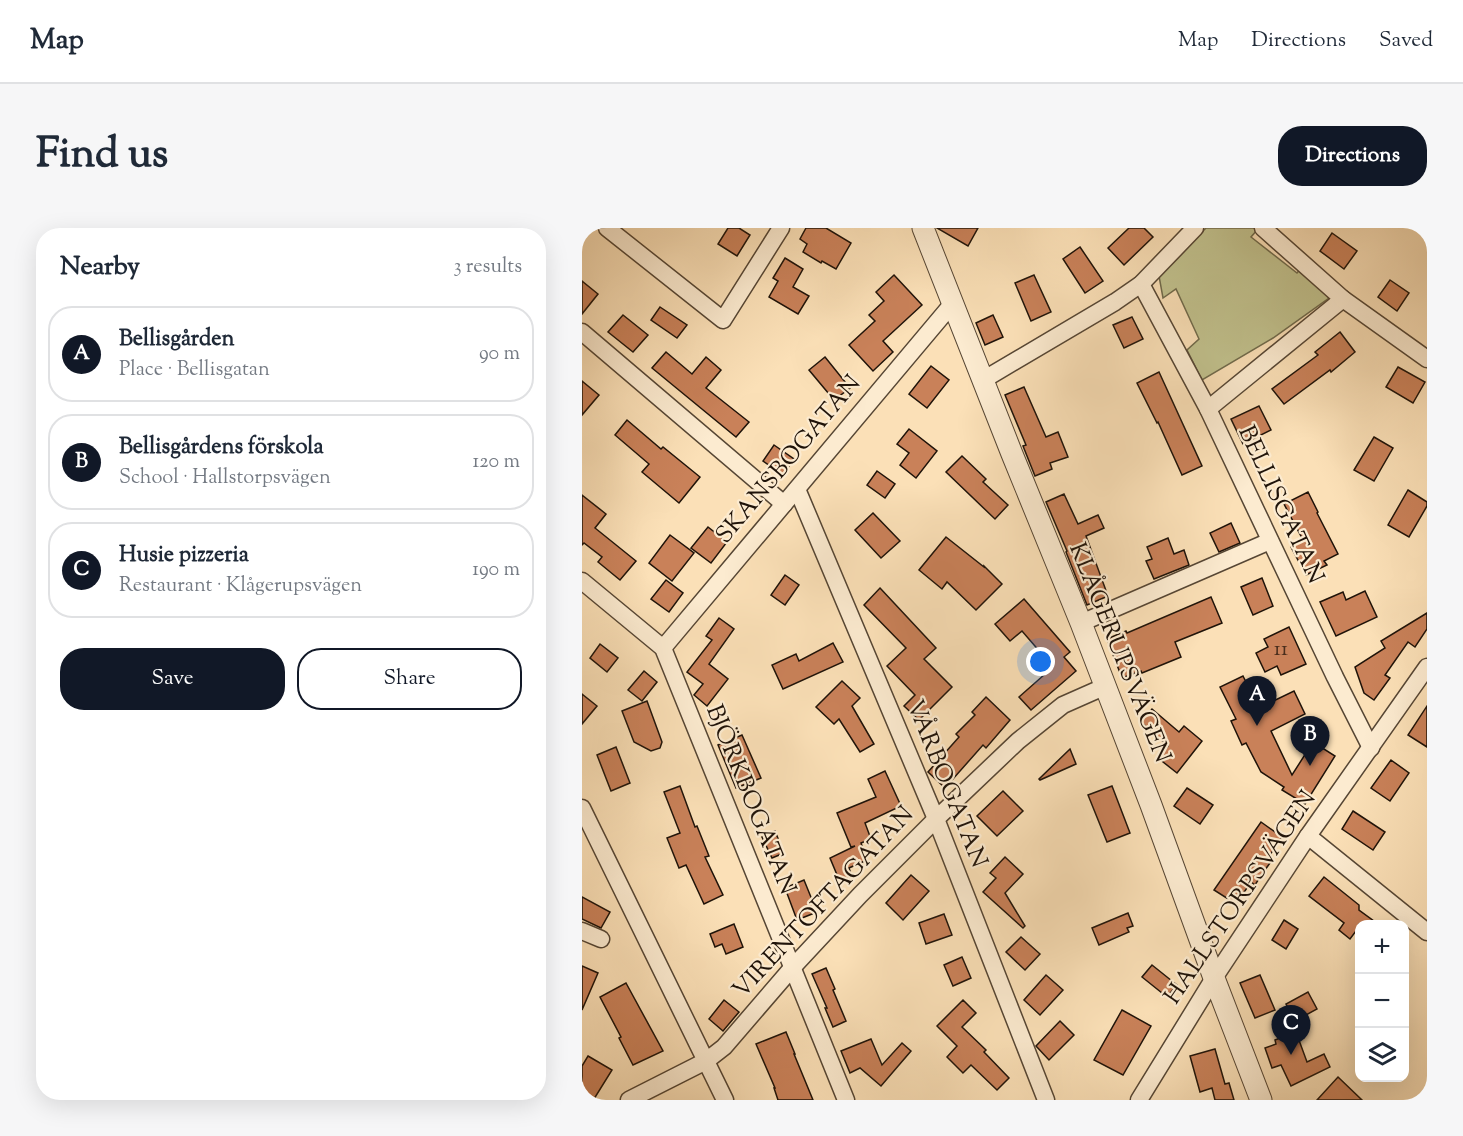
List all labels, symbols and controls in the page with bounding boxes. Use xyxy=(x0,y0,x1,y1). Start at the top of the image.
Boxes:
text: Map xyxy=(30,21,84,61)
text: Map xyxy=(1178,26,1218,56)
text: Directions xyxy=(1251,26,1346,56)
text: Saved xyxy=(1379,26,1433,56)
text: Find us xyxy=(36,126,168,186)
button: Directions xyxy=(1278,126,1427,186)
text: Nearby xyxy=(60,249,140,286)
text: 3 results xyxy=(453,253,522,282)
text: Bellisgården xyxy=(119,324,234,356)
text: A xyxy=(73,340,90,369)
text: 90 m xyxy=(479,340,520,369)
text: Place · Bellisgatan xyxy=(119,356,270,385)
street label: SKANSBOGATAN xyxy=(708,368,870,552)
street label: BELLISGATAN xyxy=(1228,420,1332,590)
text: Bellisgårdens förskola xyxy=(119,432,324,464)
text: B xyxy=(75,448,88,477)
text: 120 m xyxy=(472,448,520,477)
text: School · Hallstorpsvägen xyxy=(119,464,331,493)
street label: KLÅGERUPSVÄGEN xyxy=(1059,538,1179,768)
text: Husie pizzeria xyxy=(119,540,249,572)
text: C xyxy=(73,556,90,585)
text: 190 m xyxy=(472,556,520,585)
text: Restaurant · Klågerupsvägen xyxy=(119,572,362,601)
house number: 11 xyxy=(1274,635,1288,665)
your location xyxy=(1026,647,1055,676)
button: Save xyxy=(60,648,285,710)
button: Share xyxy=(297,648,522,710)
pin: A xyxy=(1238,676,1276,726)
street label: VÅRBOGATAN xyxy=(897,695,995,873)
street label: BJÖRKBOGATAN xyxy=(696,700,804,900)
pin: B xyxy=(1290,716,1330,766)
street label: HALLSTORPSVÄGEN xyxy=(1157,784,1325,1012)
street label: VIRENTOFTAGATAN xyxy=(726,799,922,1007)
map controls xyxy=(1355,920,1409,1082)
button: + xyxy=(1355,920,1409,974)
button: − xyxy=(1355,974,1409,1028)
pin: C xyxy=(1272,1006,1310,1055)
button: layers xyxy=(1355,1028,1409,1082)

